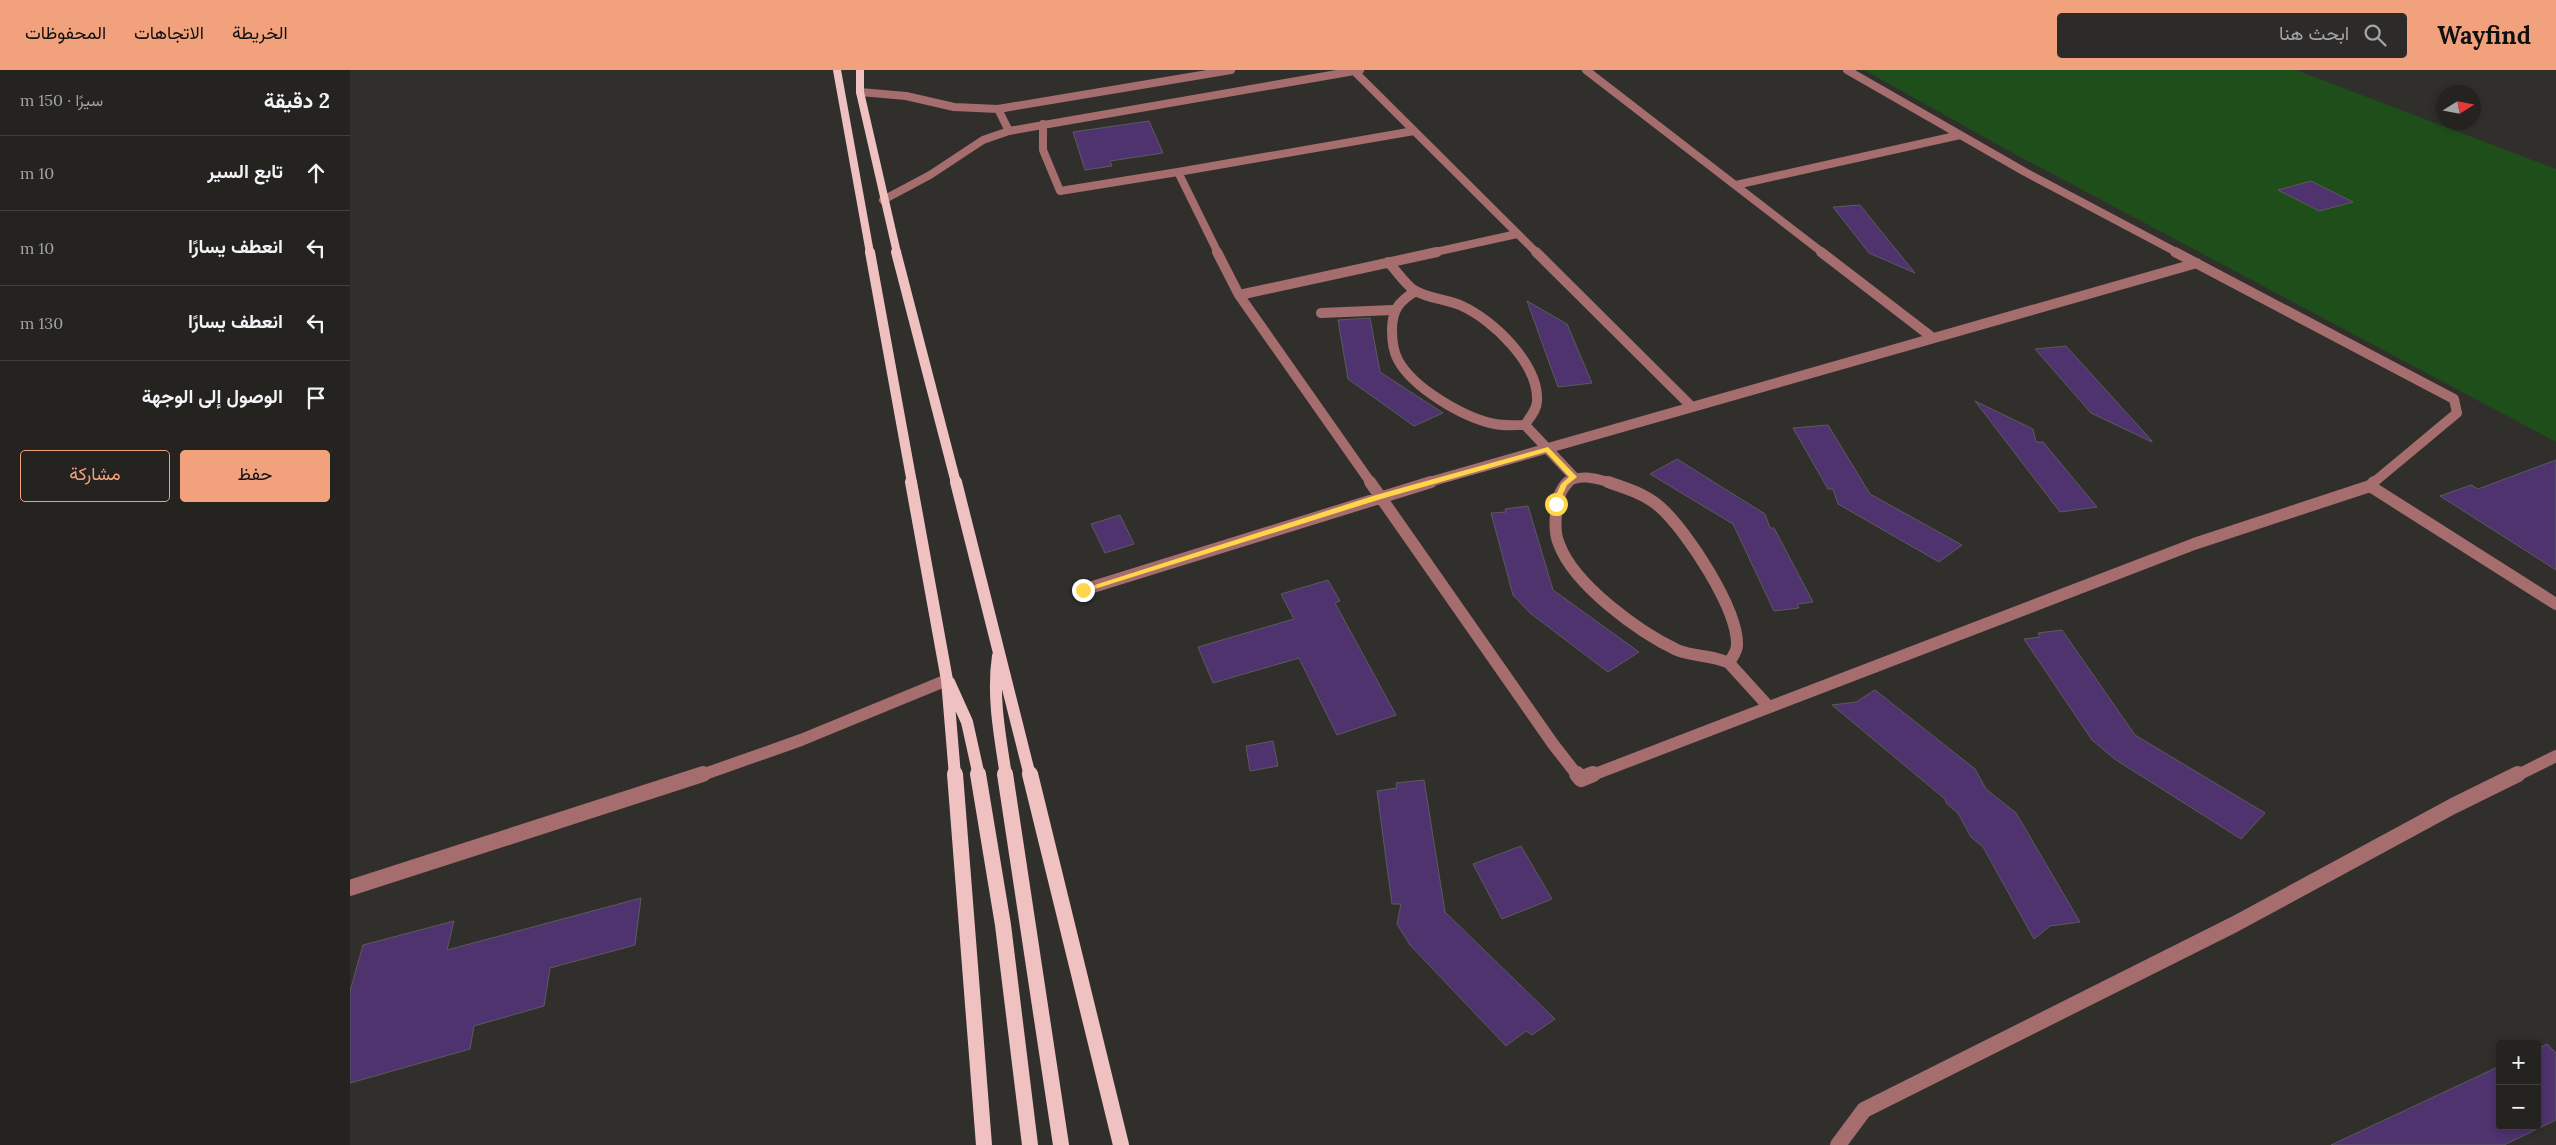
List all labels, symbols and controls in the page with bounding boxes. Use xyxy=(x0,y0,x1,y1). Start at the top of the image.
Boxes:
search box xyxy=(2057,13,2407,58)
text: Wayfind xyxy=(2437,20,2531,51)
text: المحفوظات xyxy=(25,21,106,44)
text: الاتجاهات xyxy=(134,21,204,44)
text: الخريطة xyxy=(232,21,288,44)
text: ابحث هنا xyxy=(2279,21,2349,45)
icon: search xyxy=(2361,21,2389,49)
north arrow xyxy=(2436,85,2481,130)
text: 2 دقيقة xyxy=(264,87,330,114)
text: سيرًا · 150 m xyxy=(20,90,103,110)
text: تابع السير xyxy=(207,159,283,183)
icon: ahead xyxy=(302,159,330,187)
text: 10 m xyxy=(20,163,54,183)
text: انعطف يسارًا xyxy=(188,234,283,258)
icon: left xyxy=(302,234,330,262)
text: 10 m xyxy=(20,238,54,258)
text: انعطف يسارًا xyxy=(188,309,283,333)
icon: left xyxy=(302,309,330,337)
text: 130 m xyxy=(20,313,63,333)
text: الوصول إلى الوجهة xyxy=(142,384,283,408)
icon: arrive xyxy=(302,384,330,412)
button: مشاركة xyxy=(20,450,170,502)
button: حفظ xyxy=(180,450,330,502)
route start xyxy=(1545,493,1568,516)
route end xyxy=(1072,579,1095,602)
map controls xyxy=(2496,1040,2541,1130)
button: + xyxy=(2496,1040,2541,1085)
button: − xyxy=(2496,1085,2541,1130)

